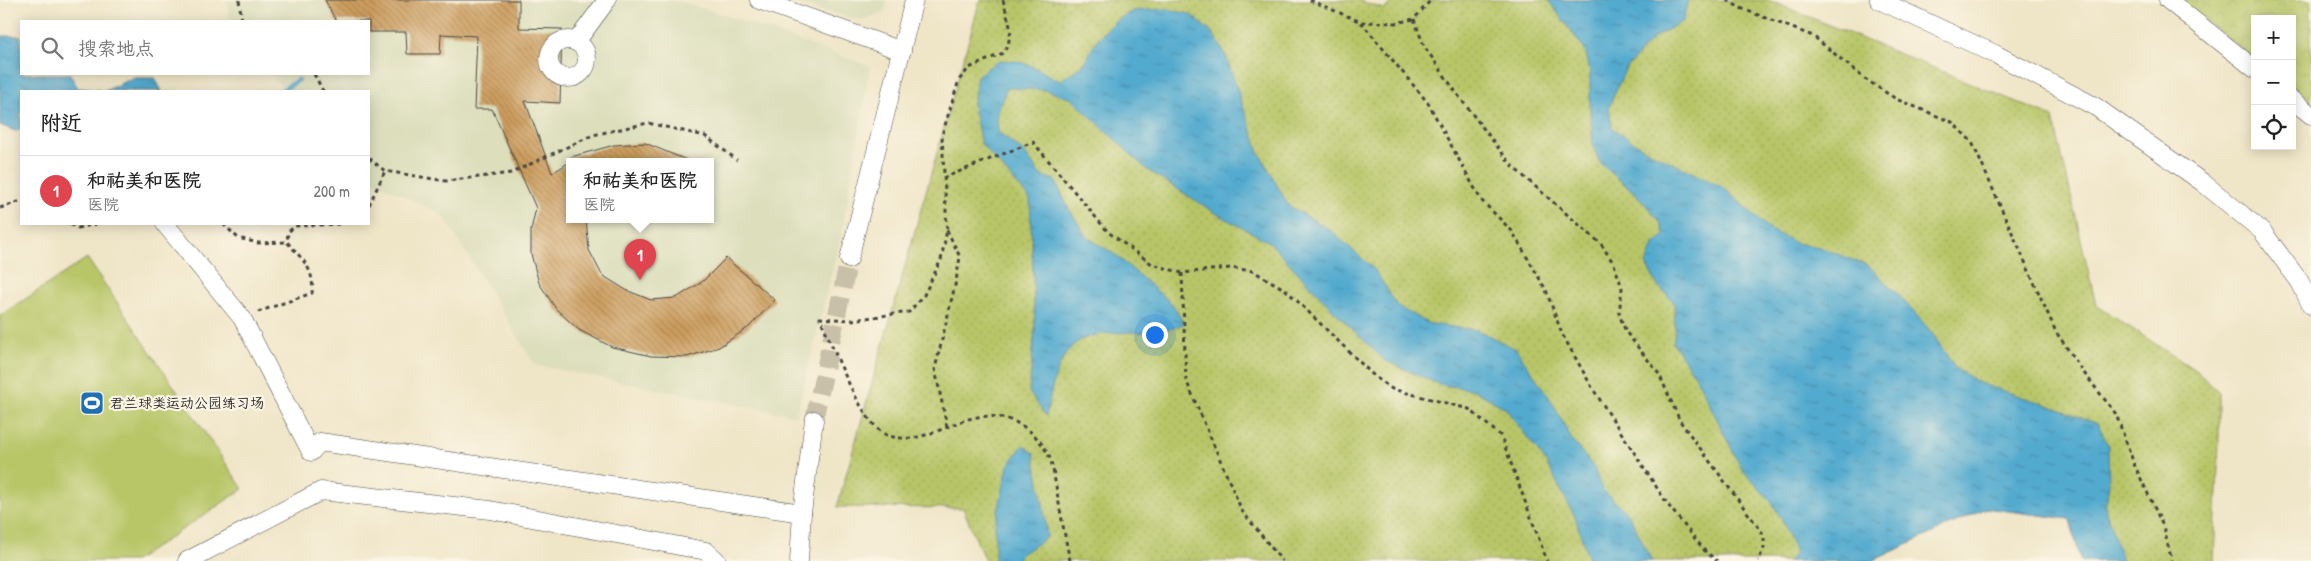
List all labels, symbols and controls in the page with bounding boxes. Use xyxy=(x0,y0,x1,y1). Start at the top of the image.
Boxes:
map controls xyxy=(2251,15,2296,150)
button: + xyxy=(2251,15,2296,60)
search box xyxy=(20,20,370,75)
icon: search xyxy=(38,34,66,62)
text: 搜索地点 xyxy=(78,35,154,61)
button: − xyxy=(2251,60,2296,105)
button: locate xyxy=(2251,105,2296,150)
text: 附近 xyxy=(40,108,82,137)
popup xyxy=(566,158,714,223)
text: 和祐美和医院 xyxy=(87,167,201,193)
text: 和祐美和医院 xyxy=(583,167,697,193)
text: 1 xyxy=(53,180,59,202)
text: 200 m xyxy=(314,180,350,202)
text: 医院 xyxy=(87,193,119,215)
text: 医院 xyxy=(583,193,615,215)
pin: 1 xyxy=(624,239,656,280)
your location xyxy=(1142,322,1168,348)
sports icon: 君兰球类运动公园练习场 xyxy=(79,390,105,416)
place label: 君兰球类运动公园练习场 xyxy=(110,393,264,412)

